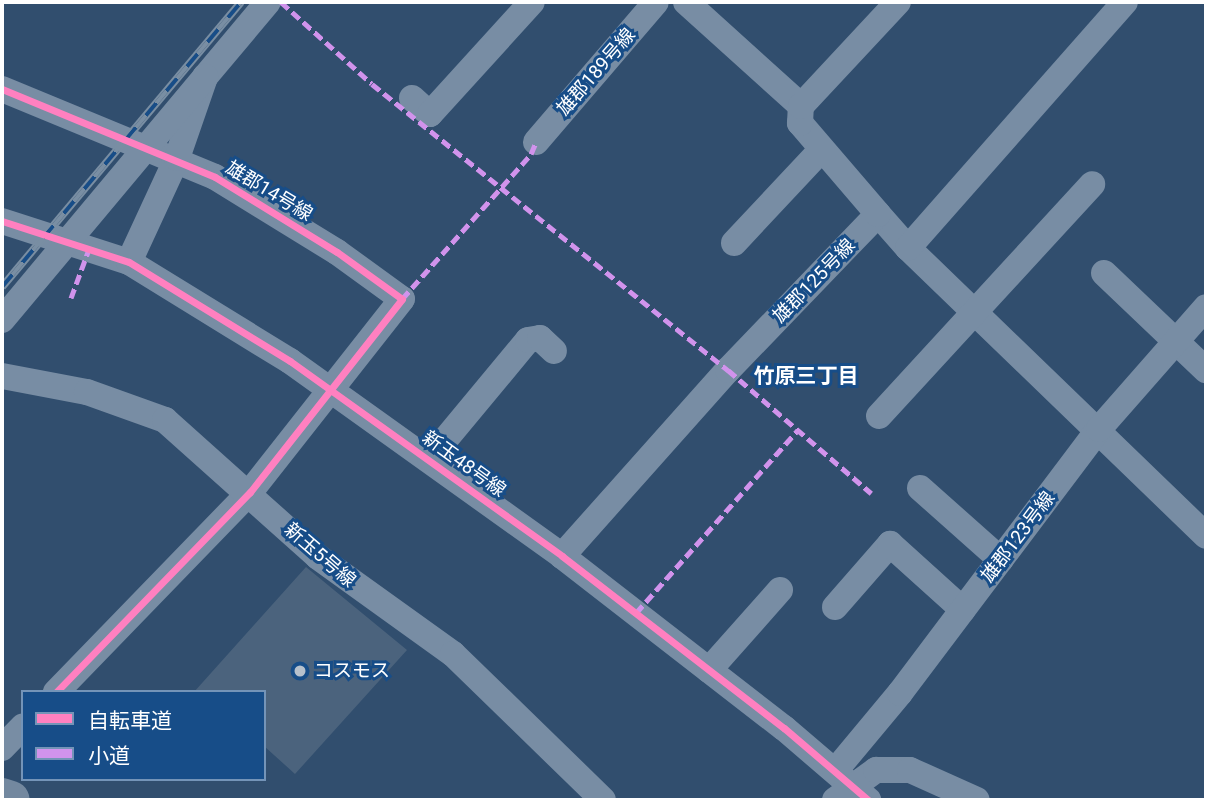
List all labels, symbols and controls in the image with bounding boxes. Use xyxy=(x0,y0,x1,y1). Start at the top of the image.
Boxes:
street label: 雄郡189号線 xyxy=(552,24,640,120)
street label: 雄郡14号線 xyxy=(221,156,317,226)
street label: 雄郡125号線 xyxy=(768,234,860,328)
district label: 竹原三丁目 xyxy=(754,363,858,389)
street label: 新玉48号線 xyxy=(418,426,510,502)
street label: 雄郡123号線 xyxy=(976,487,1060,587)
street label: 新玉5号線 xyxy=(280,518,360,592)
place label: コスモス xyxy=(314,660,390,682)
marker: コスモス xyxy=(292,663,308,679)
legend xyxy=(21,690,266,781)
text: 自転車道 xyxy=(88,709,172,733)
text: 小道 xyxy=(88,744,130,768)

